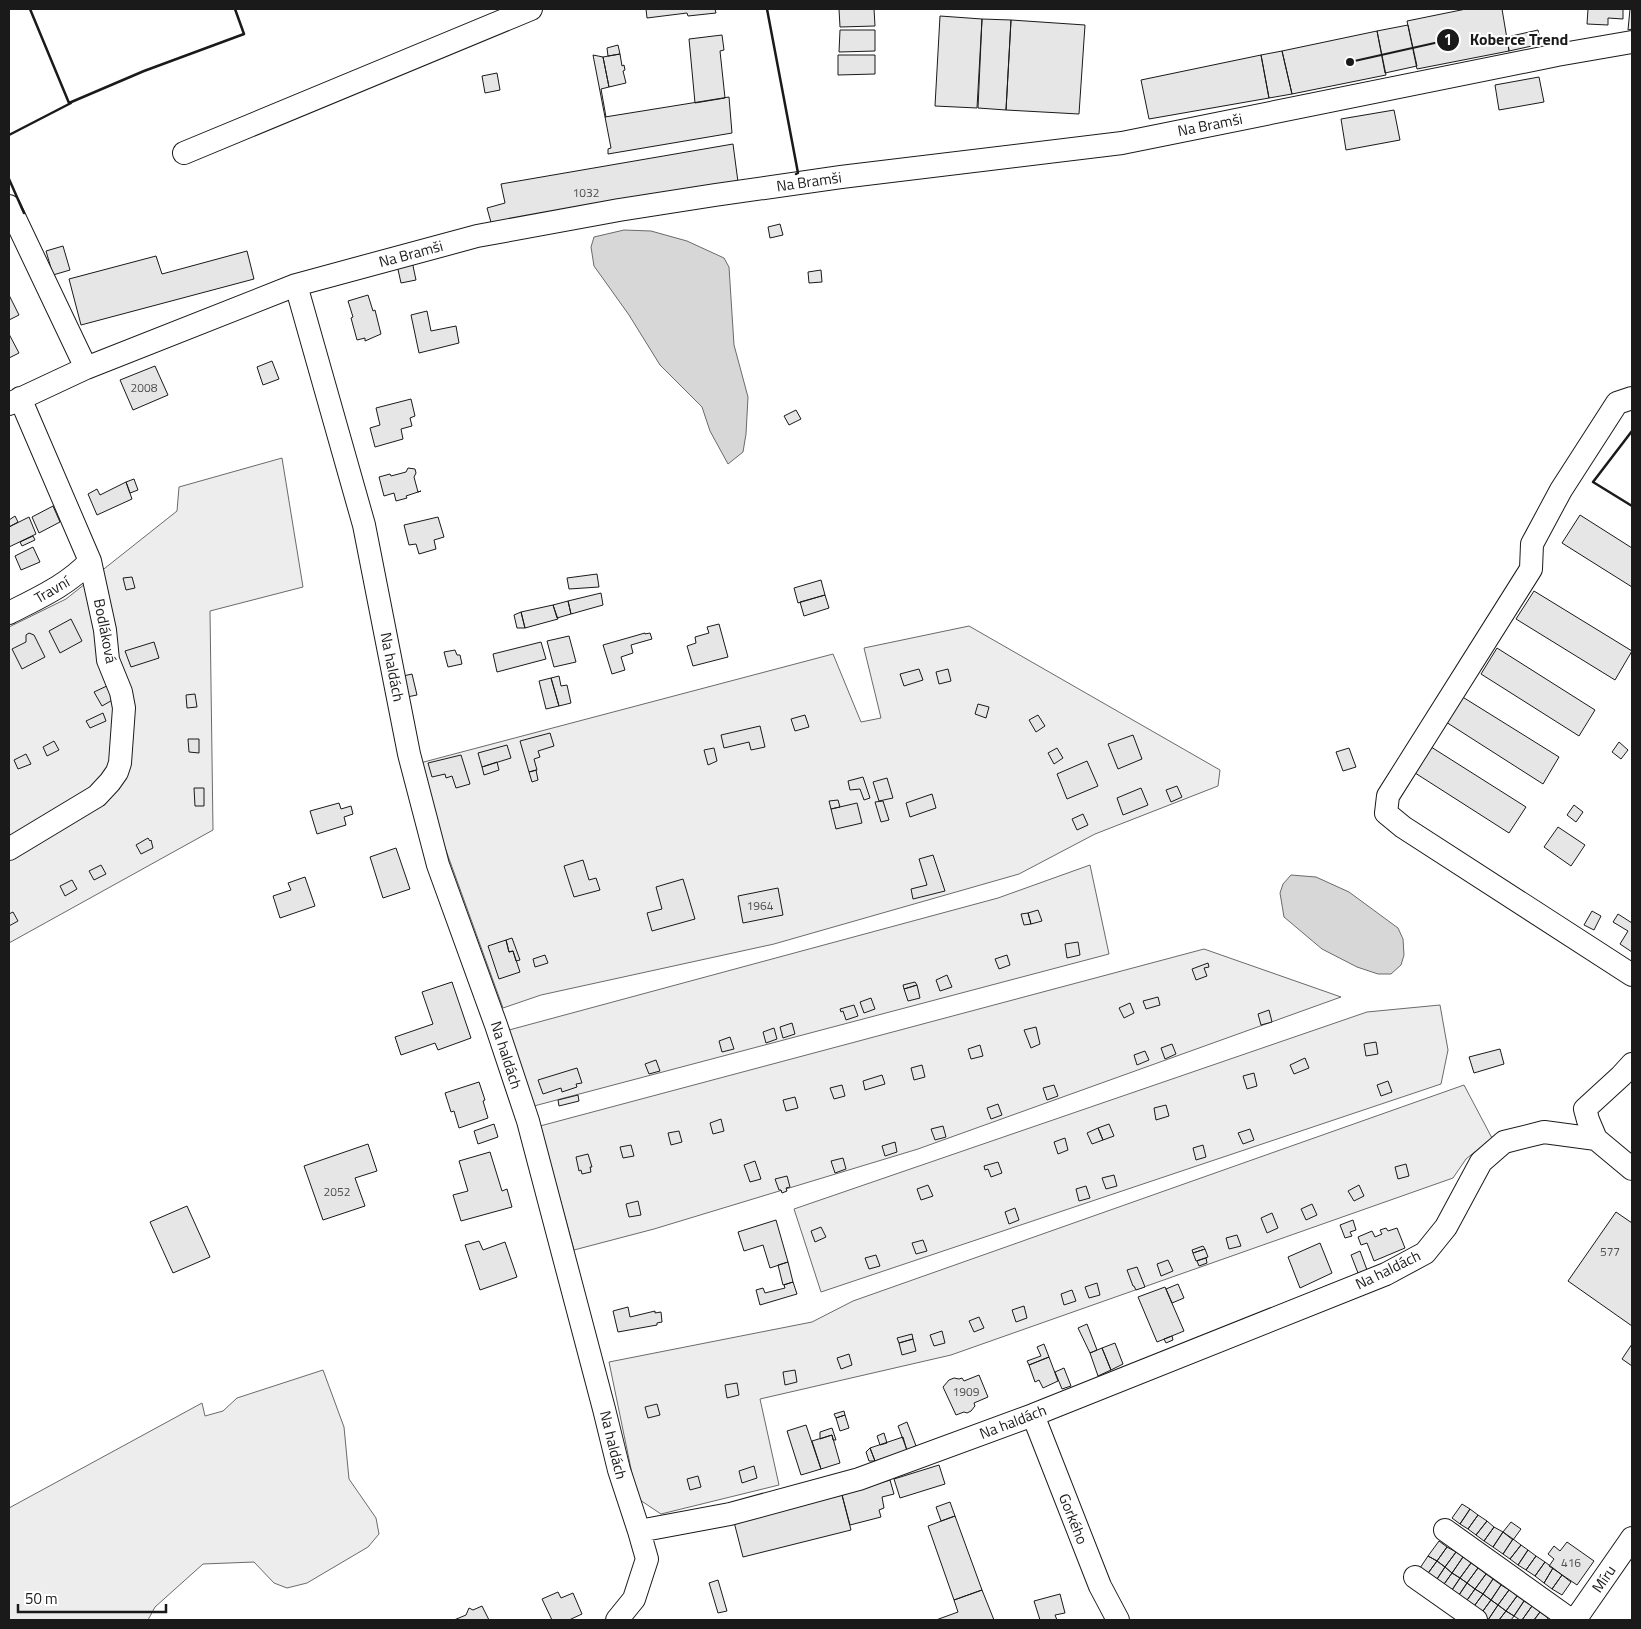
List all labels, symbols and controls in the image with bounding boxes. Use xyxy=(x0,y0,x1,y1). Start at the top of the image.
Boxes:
callout: Koberce Trend xyxy=(1435,24,1579,55)
text: Koberce Trend xyxy=(1470,27,1568,51)
text: 1 xyxy=(1444,28,1452,51)
street label: Na Bramši xyxy=(1175,107,1244,142)
street label: Na Bramši xyxy=(775,166,843,197)
house number: 1032 xyxy=(573,183,599,202)
street label: Na Bramši xyxy=(376,234,446,273)
house number: 2008 xyxy=(131,378,158,397)
street label: Travní xyxy=(30,569,75,609)
street label: Bodláková xyxy=(88,597,123,666)
street label: Na haldách xyxy=(375,630,410,703)
house number: 1964 xyxy=(747,896,774,915)
street label: Na haldách xyxy=(485,1018,528,1092)
house number: 2052 xyxy=(324,1182,350,1201)
house number: 577 xyxy=(1600,1242,1620,1261)
street label: Na haldách xyxy=(1351,1244,1424,1295)
house number: 1909 xyxy=(953,1382,980,1401)
street label: Na haldách xyxy=(976,1398,1050,1445)
street label: Na haldách xyxy=(594,1408,633,1482)
street label: Gorkého xyxy=(1053,1490,1094,1548)
house number: 416 xyxy=(1561,1553,1581,1572)
street label: Míru xyxy=(1586,1560,1621,1597)
scale bar xyxy=(18,1582,165,1614)
text: 50 m xyxy=(25,1587,58,1610)

